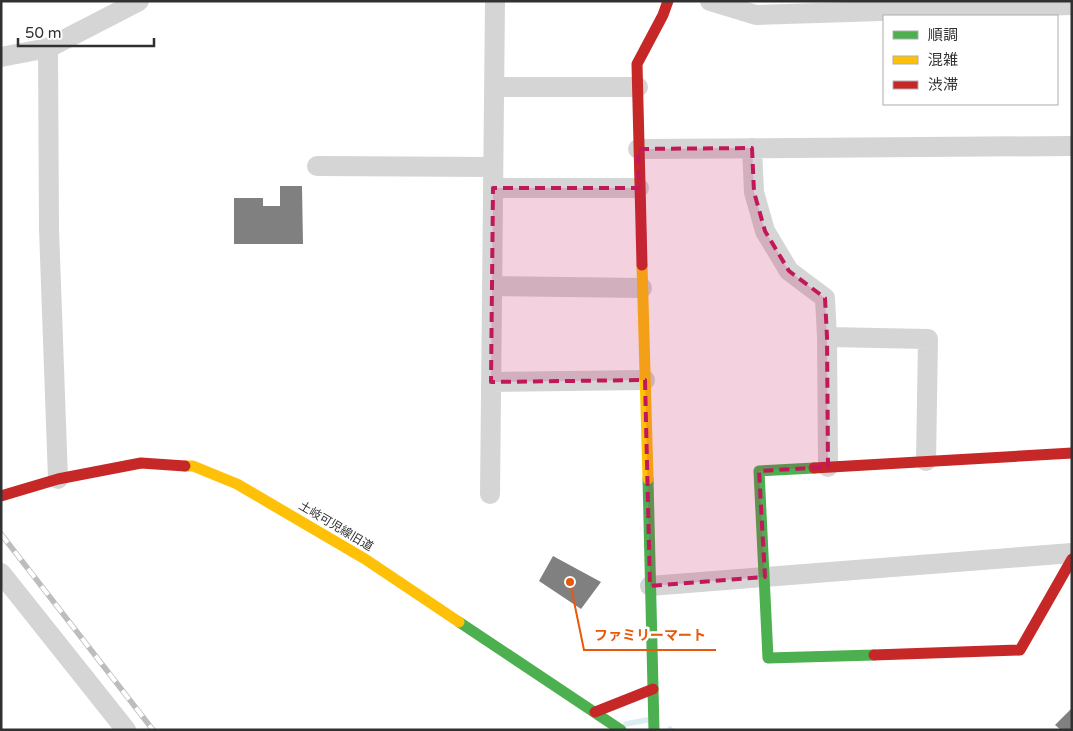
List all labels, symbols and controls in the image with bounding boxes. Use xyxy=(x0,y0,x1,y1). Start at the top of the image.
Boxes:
scale bar xyxy=(18,15,154,47)
legend xyxy=(883,15,1058,105)
text: 50 m xyxy=(25,24,62,42)
text: 順調 xyxy=(928,26,958,44)
text: 混雑 xyxy=(928,51,958,69)
text: 渋滞 xyxy=(928,76,958,94)
street label: 土岐可児線旧道 xyxy=(296,498,376,554)
callout: ファミリーマート xyxy=(584,621,716,650)
text: ファミリーマート xyxy=(594,627,706,644)

